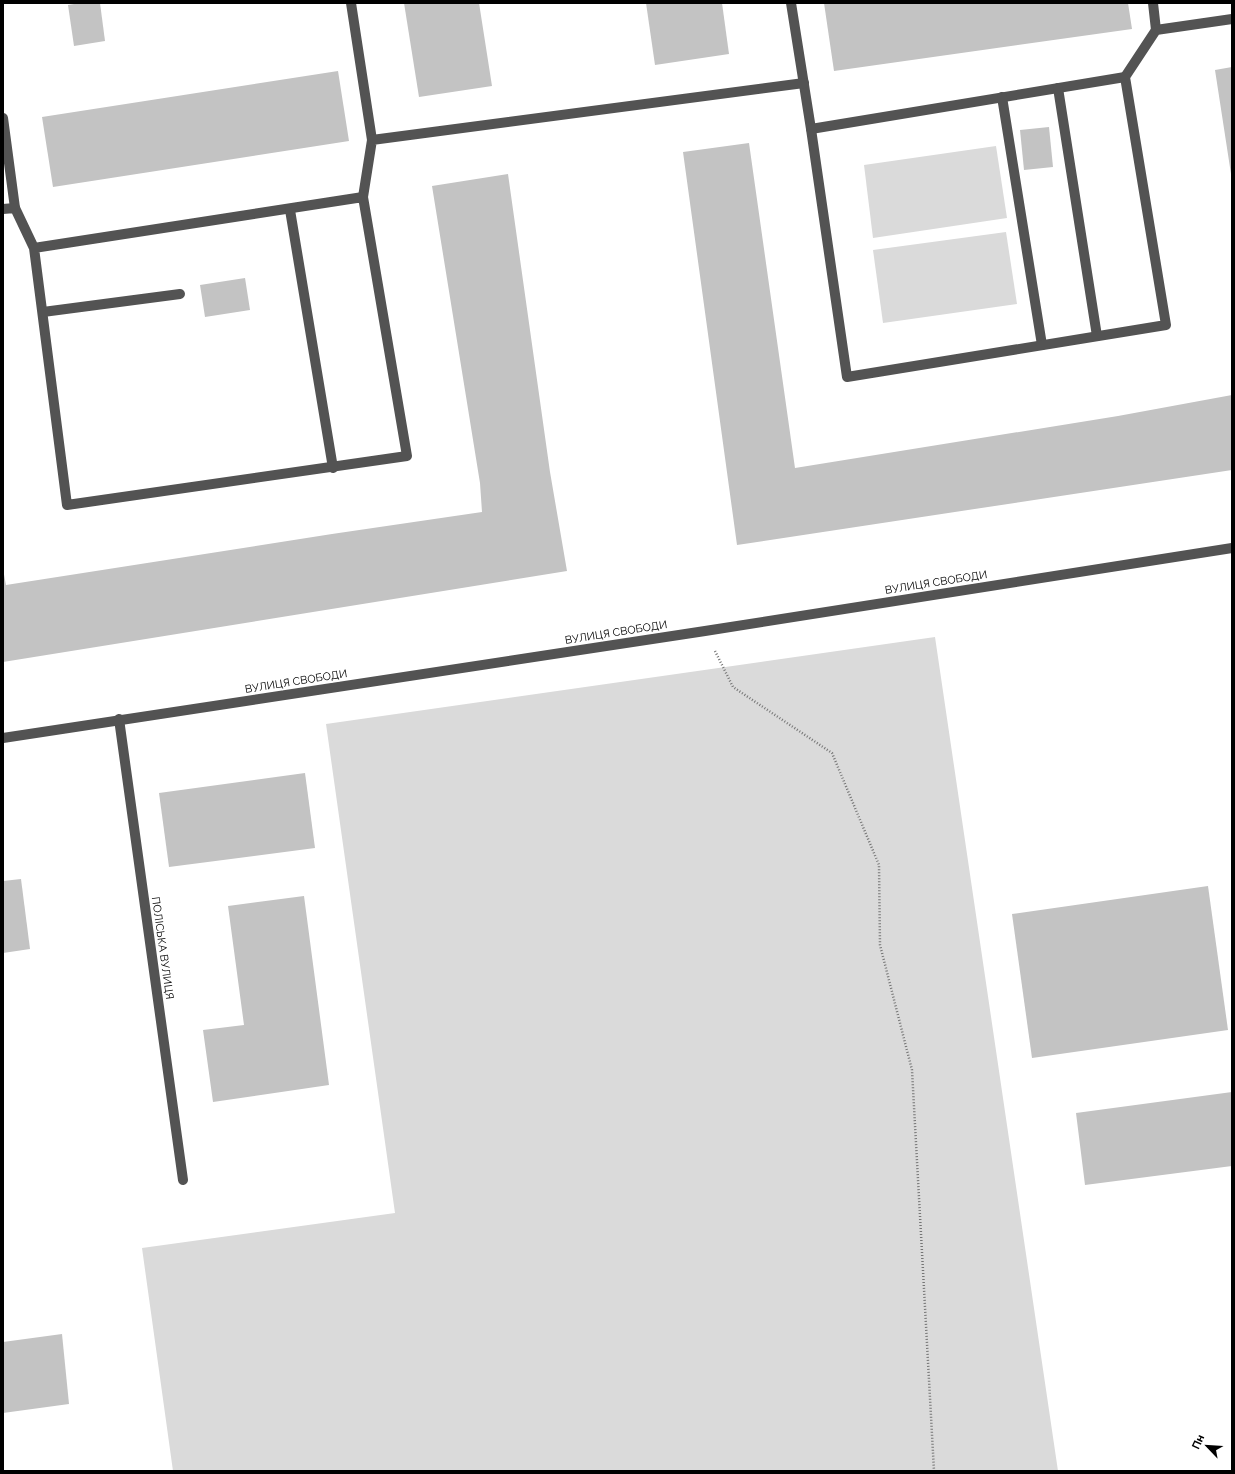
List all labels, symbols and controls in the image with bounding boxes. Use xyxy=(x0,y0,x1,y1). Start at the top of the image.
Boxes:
street label: ВУЛИЦЯ СВОБОДИ xyxy=(884,568,988,597)
street label: ВУЛИЦЯ СВОБОДИ xyxy=(564,618,668,647)
street label: ВУЛИЦЯ СВОБОДИ xyxy=(244,667,348,696)
street label: ПОЛІСЬКА ВУЛИЦЯ xyxy=(149,896,176,1000)
north arrow xyxy=(1187,1426,1227,1466)
text: Пн xyxy=(1189,1433,1207,1451)

